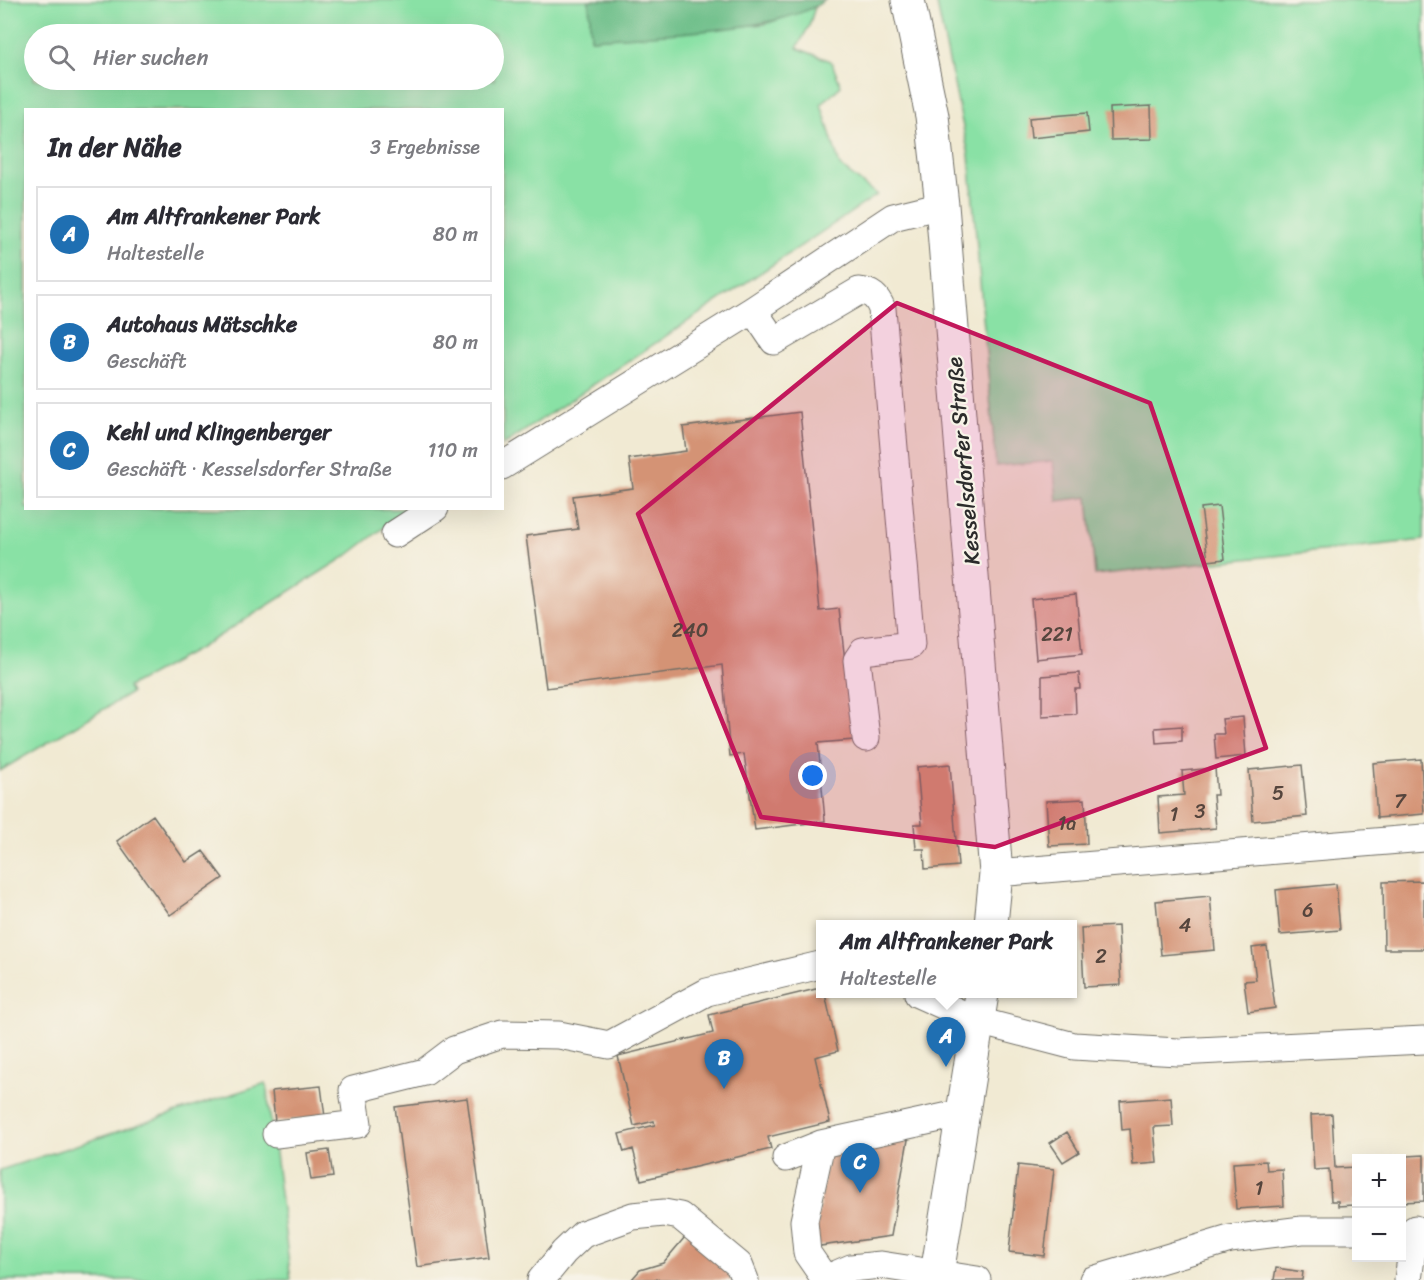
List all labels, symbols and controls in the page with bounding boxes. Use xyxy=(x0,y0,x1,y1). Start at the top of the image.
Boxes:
search box xyxy=(24,24,504,90)
text: Hier suchen xyxy=(93,38,208,77)
icon: search xyxy=(45,41,78,74)
text: In der Nähe xyxy=(48,124,182,170)
text: 3 Ergebnisse xyxy=(370,130,480,165)
text: Am Altfrankener Park xyxy=(107,197,321,236)
text: A xyxy=(63,217,76,252)
text: 80 m xyxy=(433,217,478,252)
text: Haltestelle xyxy=(107,236,204,271)
text: Autohaus Mätschke xyxy=(107,305,297,344)
text: B xyxy=(63,325,76,360)
text: 80 m xyxy=(433,325,478,360)
text: Geschäft xyxy=(107,344,186,379)
street label: Kesselsdorfer Straße xyxy=(934,355,992,567)
text: Kehl und Klingenberger xyxy=(107,413,331,452)
text: C xyxy=(63,433,76,468)
text: 110 m xyxy=(428,433,478,468)
text: Geschäft · Kesselsdorfer Straße xyxy=(107,452,392,487)
house number: 240 xyxy=(672,613,708,648)
house number: 221 xyxy=(1041,617,1073,652)
your location xyxy=(798,761,827,790)
house number: 5 xyxy=(1272,776,1284,811)
house number: 7 xyxy=(1394,784,1407,819)
house number: 3 xyxy=(1195,794,1206,829)
house number: 1 xyxy=(1170,797,1178,832)
house number: 1a xyxy=(1058,806,1076,841)
house number: 6 xyxy=(1302,893,1314,928)
house number: 4 xyxy=(1179,908,1191,943)
popup xyxy=(816,920,1077,998)
text: Am Altfrankener Park xyxy=(840,922,1053,961)
house number: 2 xyxy=(1095,939,1107,974)
text: Haltestelle xyxy=(840,961,937,996)
pin: A xyxy=(926,1018,966,1067)
pin: B xyxy=(704,1040,744,1089)
pin: C xyxy=(840,1144,880,1193)
map controls xyxy=(1352,1154,1406,1262)
button: + xyxy=(1352,1154,1406,1208)
house number: 1 xyxy=(1255,1171,1263,1206)
button: − xyxy=(1352,1208,1406,1262)

